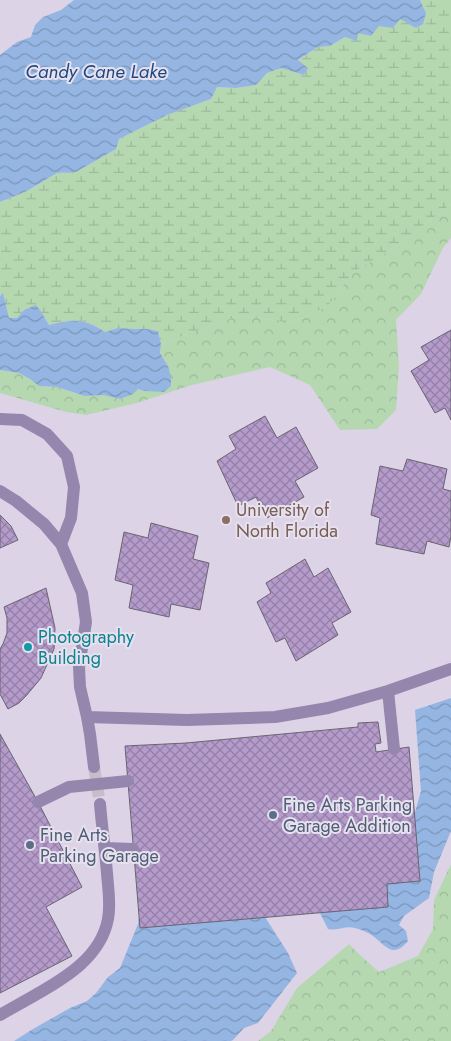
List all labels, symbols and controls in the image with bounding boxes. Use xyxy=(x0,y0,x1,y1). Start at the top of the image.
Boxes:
water label: Candy Cane Lake xyxy=(25,58,167,85)
place label: University of North Florida xyxy=(236,497,338,544)
marker: University of North Florida xyxy=(220,514,232,526)
place label: Photography Building xyxy=(38,624,134,671)
marker: Photography Building xyxy=(22,641,34,653)
place label: Fine Arts Parking Garage Addition xyxy=(283,792,412,839)
marker: Fine Arts Parking Garage Addition xyxy=(267,809,279,821)
place label: Fine Arts Parking Garage xyxy=(40,822,159,869)
marker: Fine Arts Parking Garage xyxy=(24,839,36,851)

